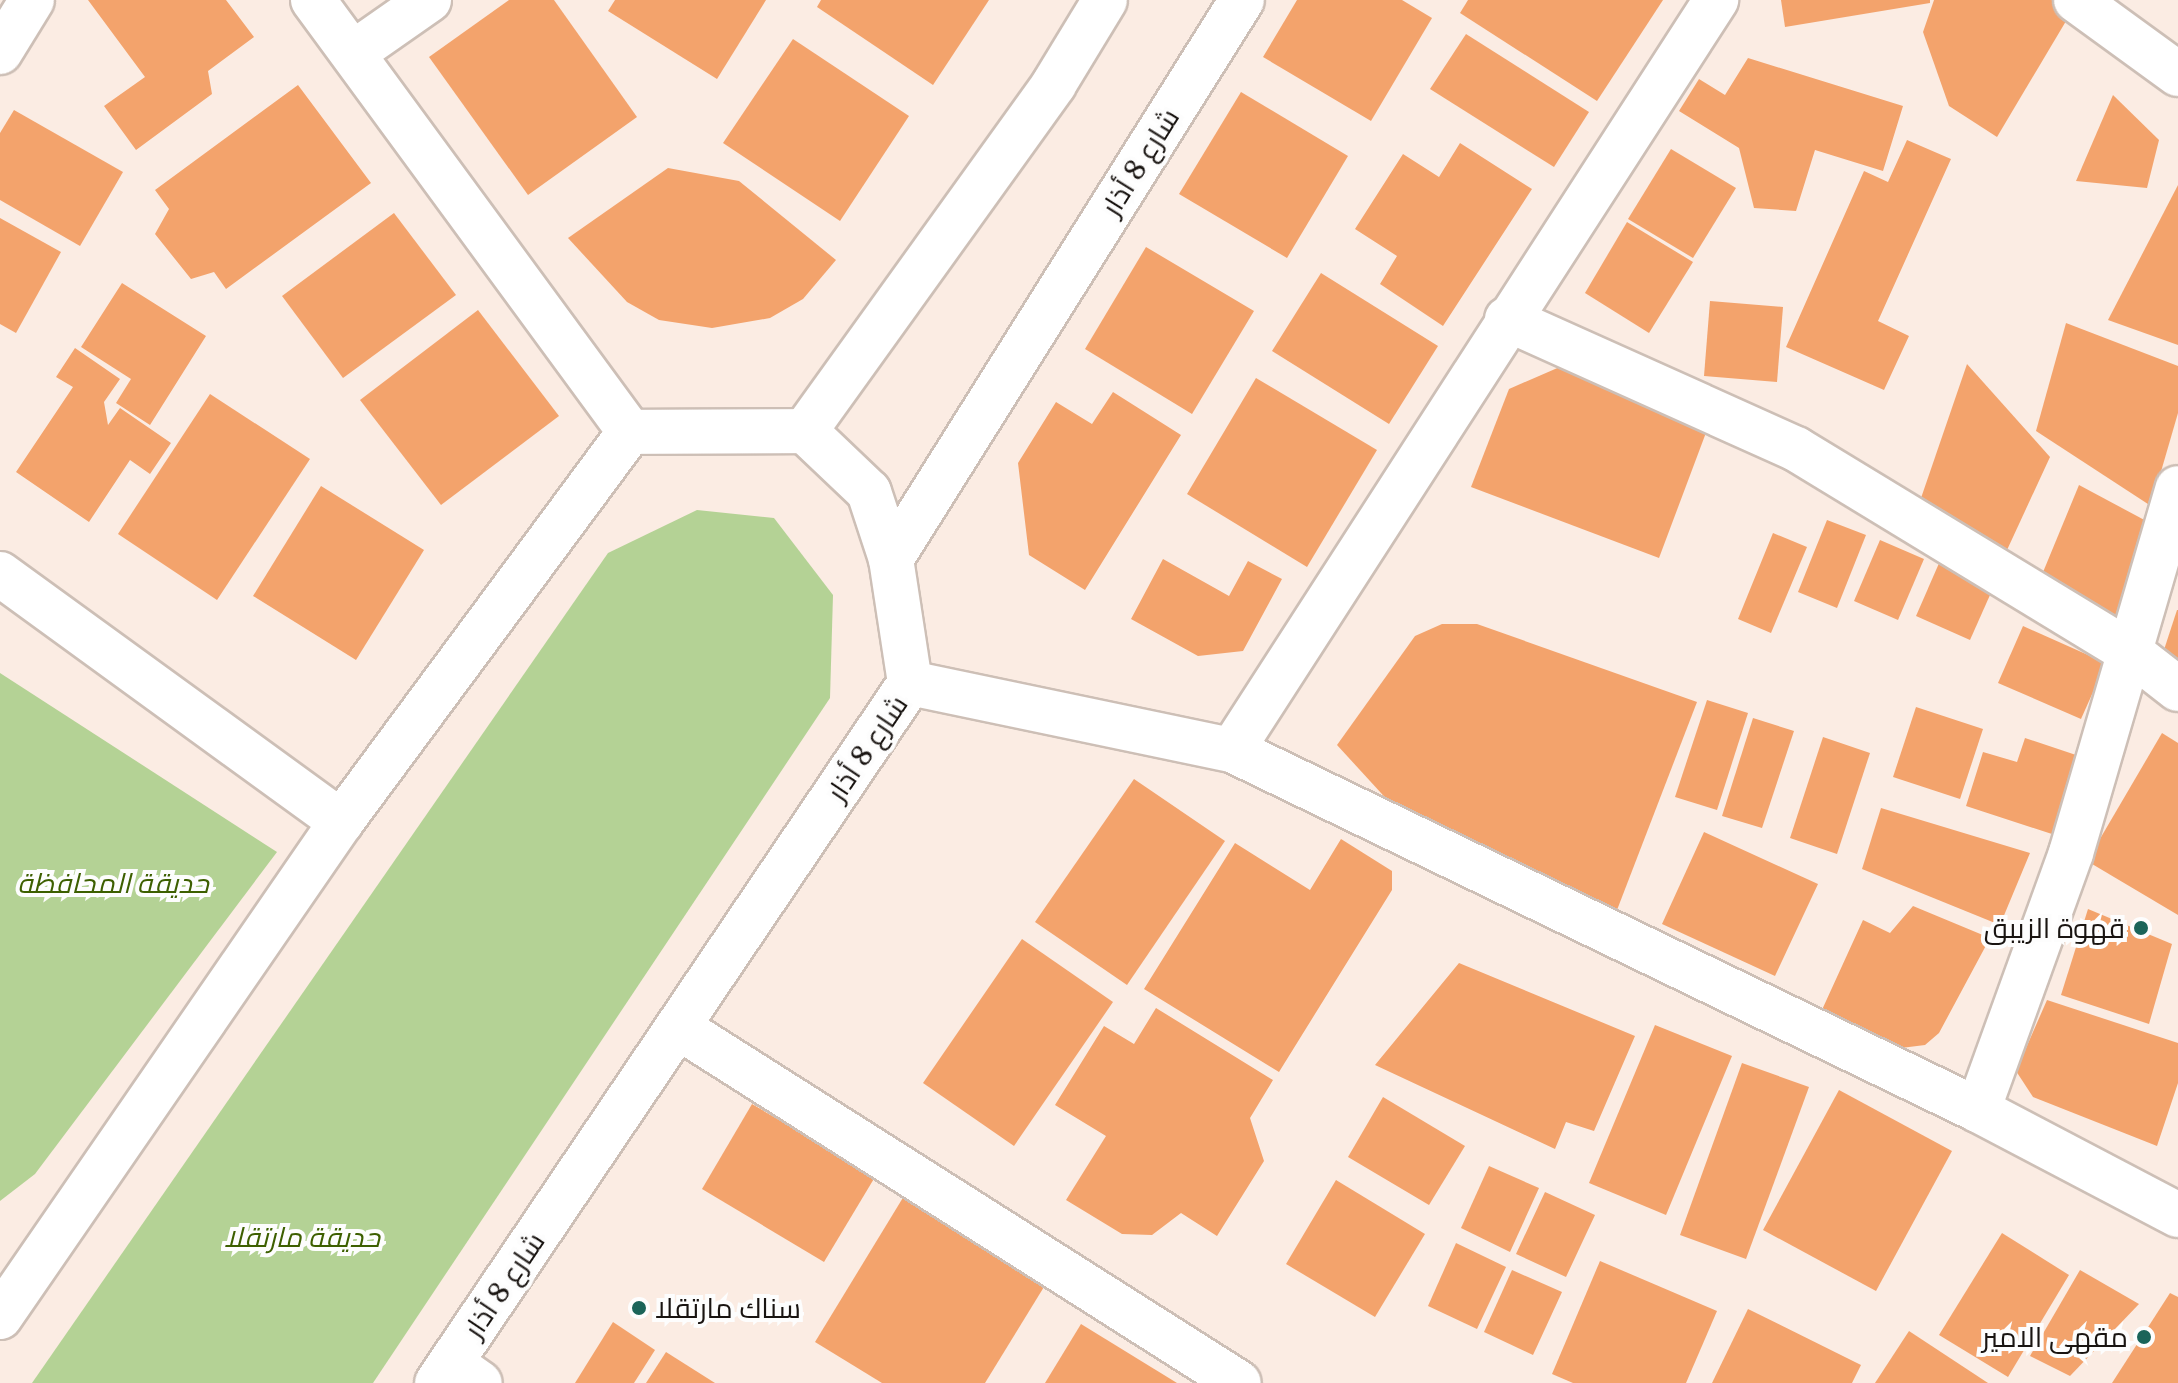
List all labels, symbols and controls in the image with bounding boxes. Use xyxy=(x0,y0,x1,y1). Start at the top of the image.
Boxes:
street label: شارع 8 أذار xyxy=(1094,102,1186,222)
street label: شارع 8 أذار xyxy=(819,689,915,807)
park label: حديقة المحافظة xyxy=(17,866,209,900)
place label: قهوة الزيبق xyxy=(1984,911,2125,945)
marker: قهوة الزيبق xyxy=(2132,919,2150,937)
park label: حديقة مارتقلا xyxy=(224,1220,380,1254)
street label: شارع 8 أذار xyxy=(456,1226,552,1344)
place label: سناك مارتقلا xyxy=(655,1291,801,1325)
marker: سناك مارتقلا xyxy=(630,1299,648,1317)
place label: مقهى الامير xyxy=(1982,1320,2128,1354)
marker: مقهى الامير xyxy=(2135,1328,2153,1346)

